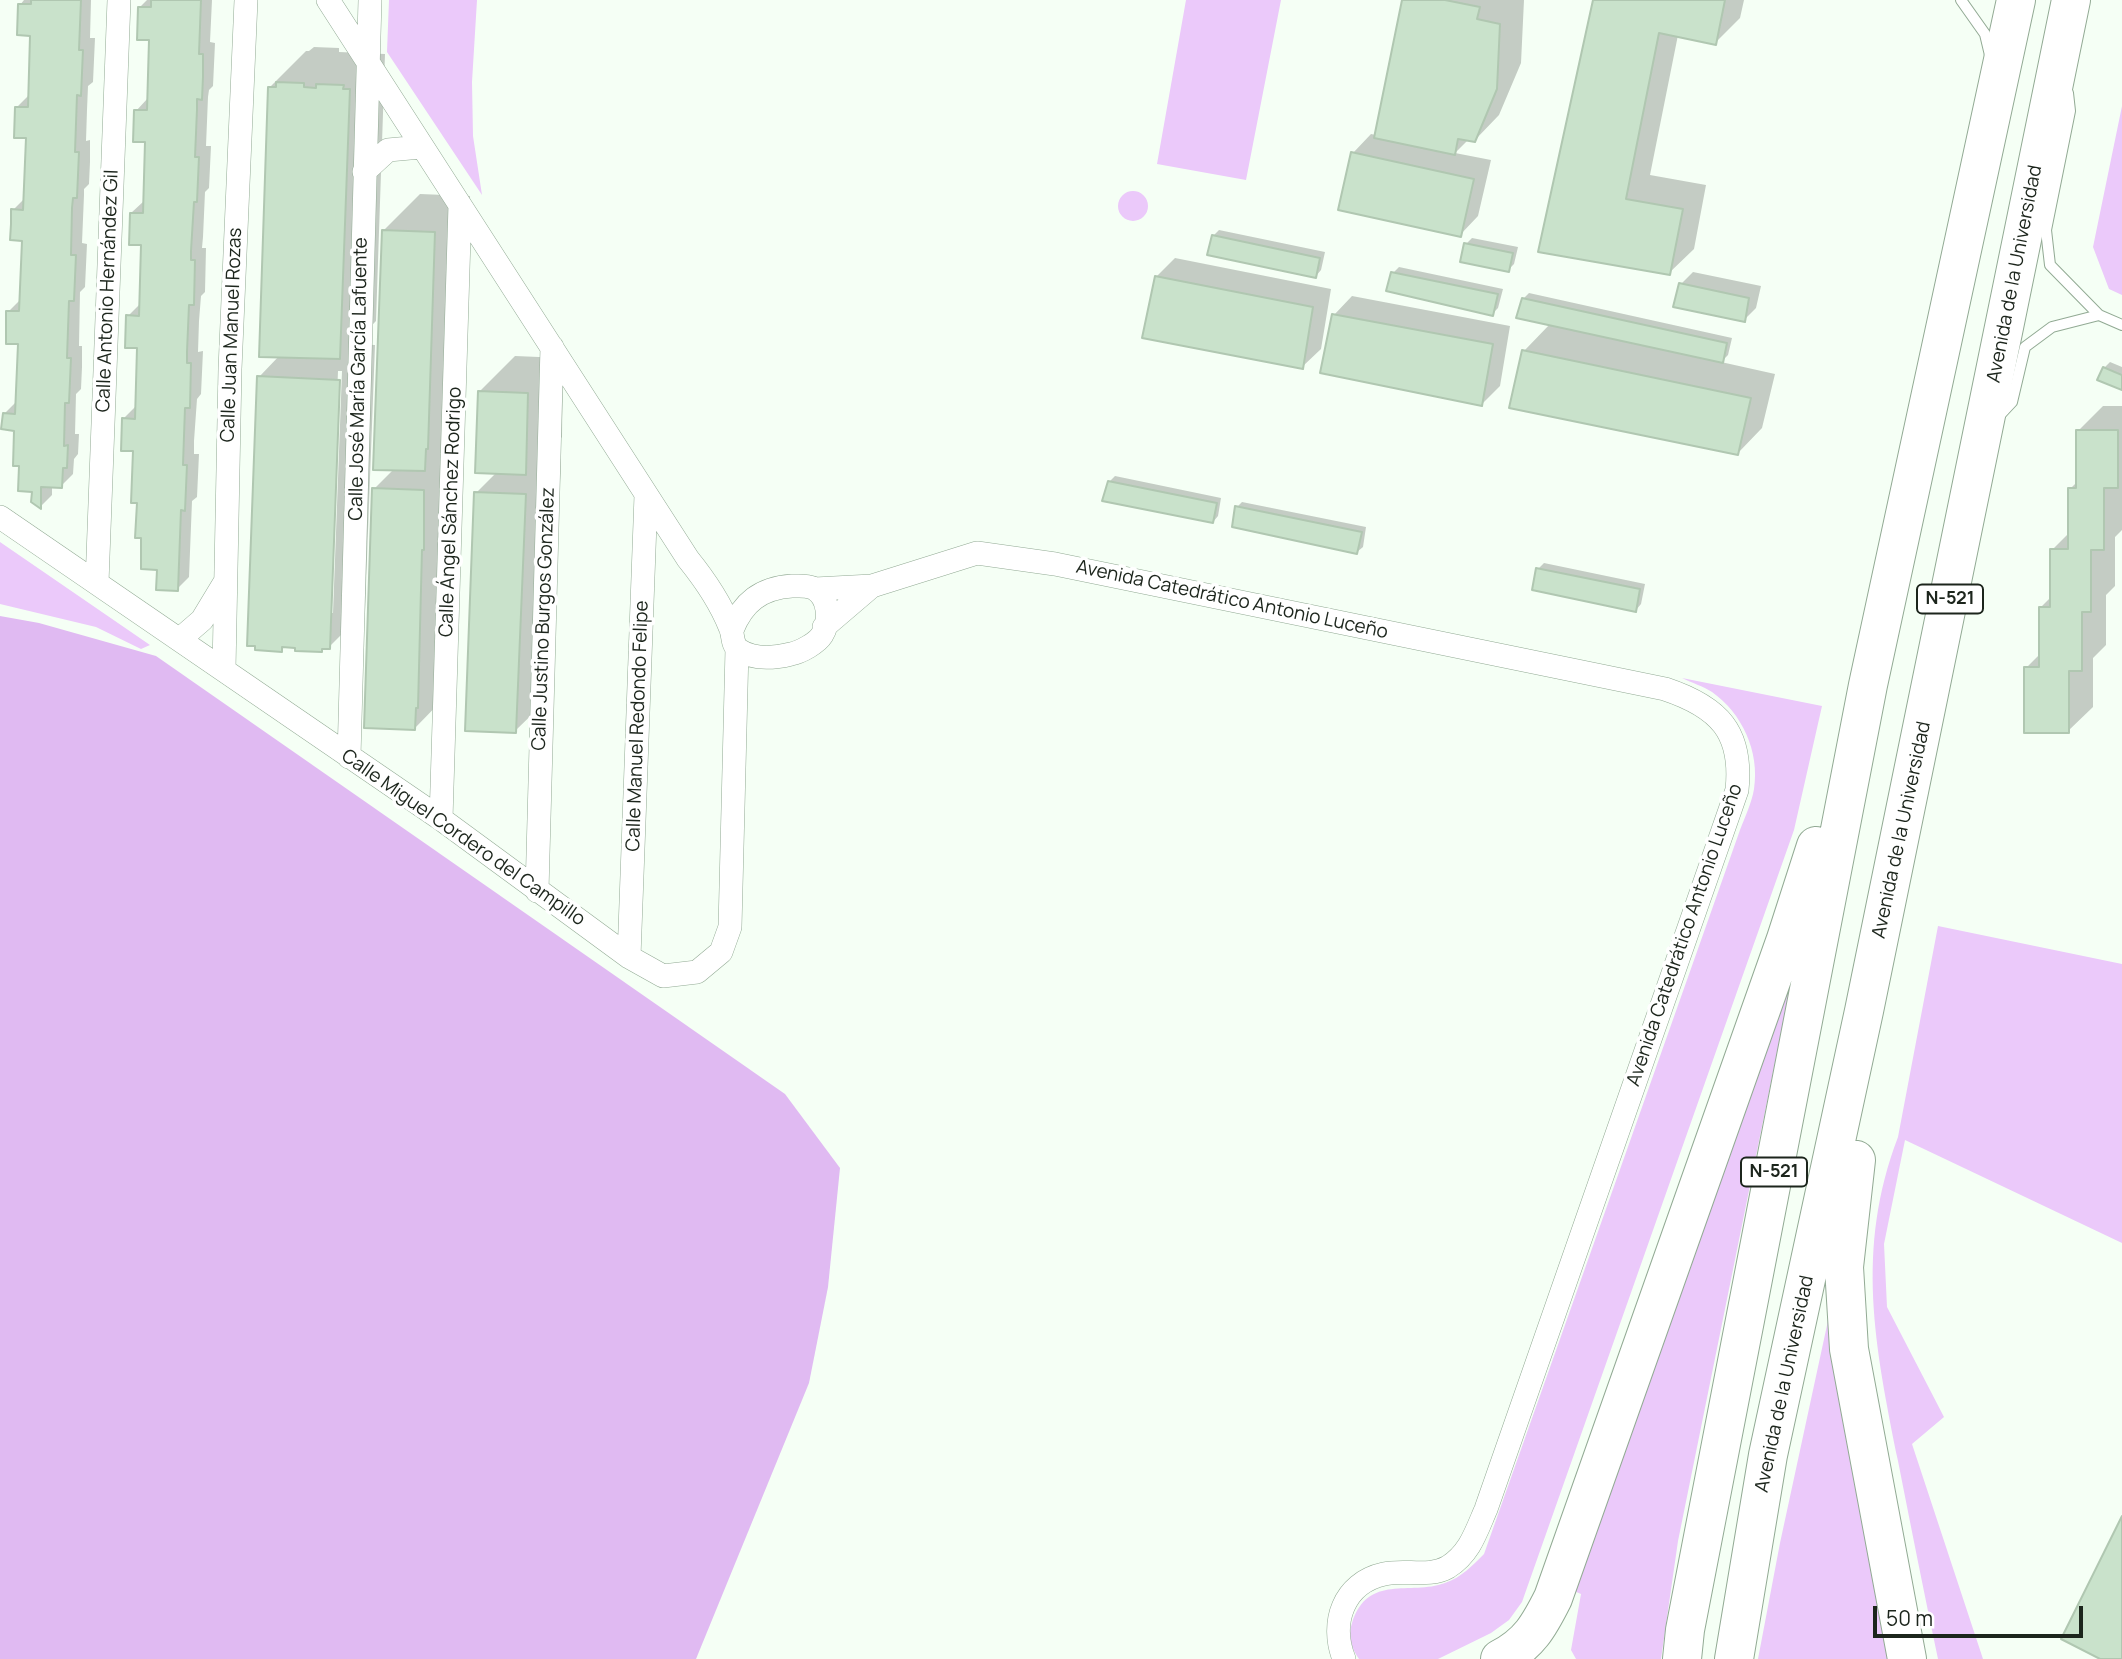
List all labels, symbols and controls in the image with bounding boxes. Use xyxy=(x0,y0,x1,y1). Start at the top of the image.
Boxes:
street label: Avenida de la Universidad xyxy=(1983,163,2047,385)
street label: Calle Antonio Hernández Gil xyxy=(92,169,124,413)
street label: Calle Juan Manuel Rozas xyxy=(217,227,247,443)
street label: Calle José María García Lafuente xyxy=(345,237,373,521)
street label: Calle Ángel Sánchez Rodrigo xyxy=(435,387,467,637)
street label: Calle Justino Burgos González xyxy=(528,487,560,751)
street label: Avenida Catedrático Antonio Luceño xyxy=(1074,556,1390,644)
road number: N-521 xyxy=(1917,584,1983,614)
street label: Calle Manuel Redondo Felipe xyxy=(622,600,654,852)
street label: Avenida de la Universidad xyxy=(1868,720,1936,940)
street label: Calle Miguel Cordero del Campillo xyxy=(337,745,589,931)
street label: Avenida Catedrático Antonio Luceño xyxy=(1622,781,1748,1089)
road number: N-521 xyxy=(1741,1157,1807,1186)
street label: Avenida de la Universidad xyxy=(1751,1274,1819,1494)
scale bar xyxy=(1877,1592,2087,1636)
text: 50 m xyxy=(1886,1604,1933,1632)

